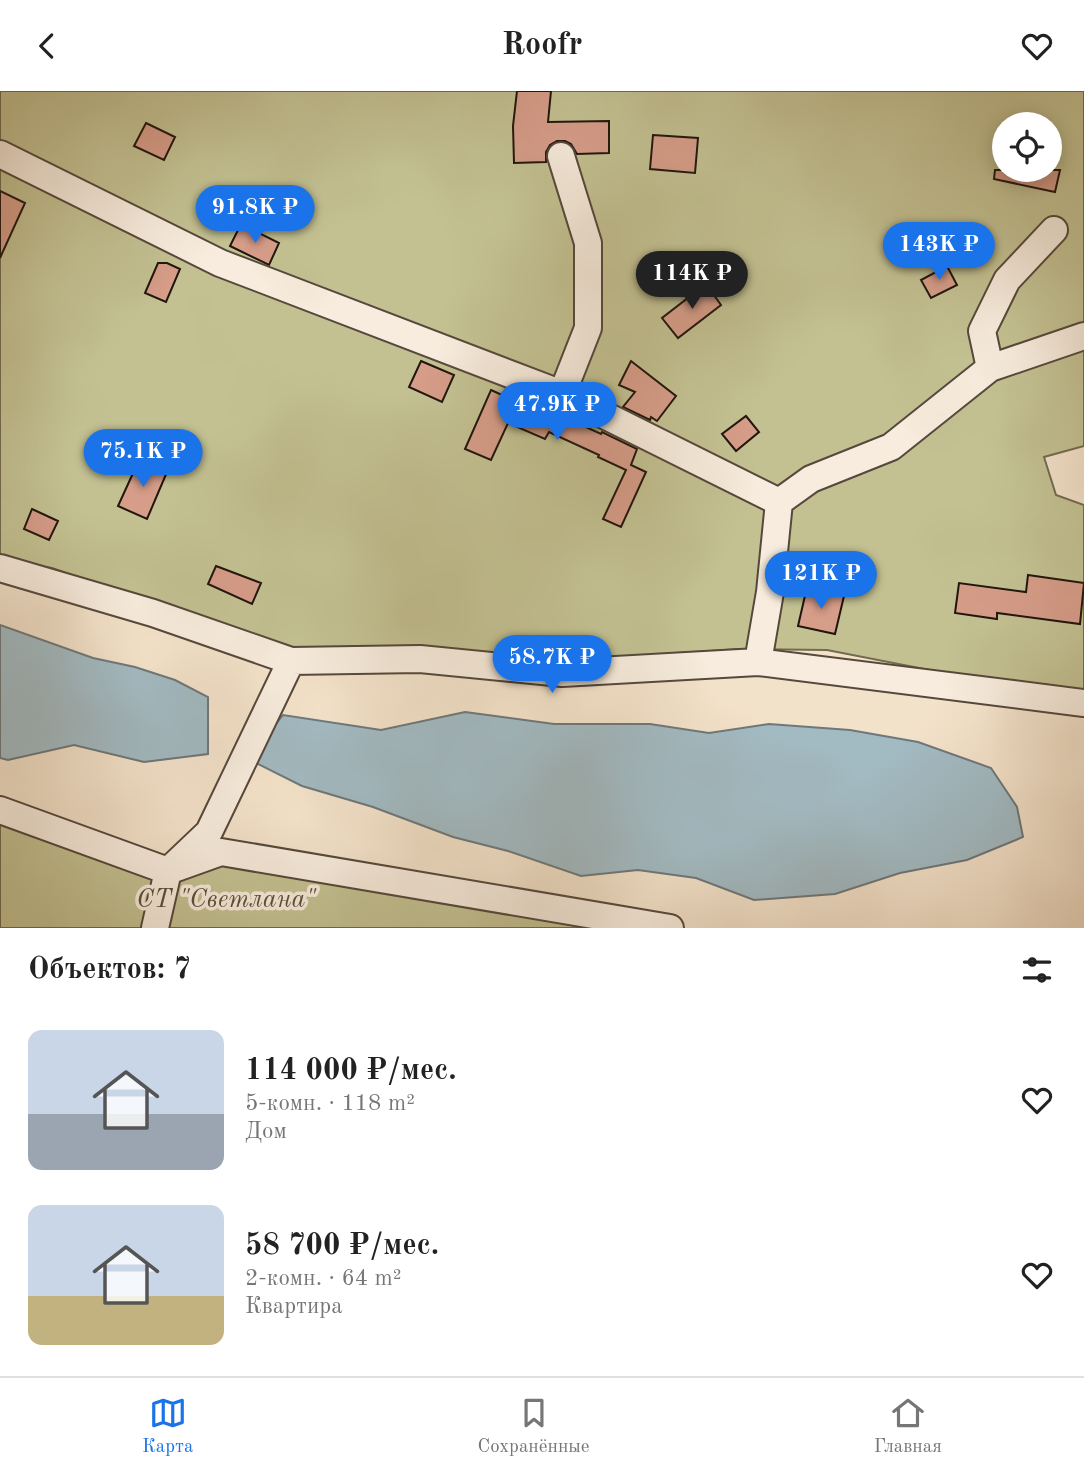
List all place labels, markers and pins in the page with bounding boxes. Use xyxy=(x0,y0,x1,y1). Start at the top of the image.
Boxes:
pin: 91.8K ₽ xyxy=(190,185,320,245)
pin: 143K ₽ xyxy=(882,223,996,282)
pin: 114K ₽ xyxy=(635,251,749,311)
pin: 47.9K ₽ xyxy=(492,383,622,442)
pin: 75.1K ₽ xyxy=(78,429,208,489)
pin: 121K ₽ xyxy=(764,552,878,611)
pin: 58.7K ₽ xyxy=(487,635,617,695)

